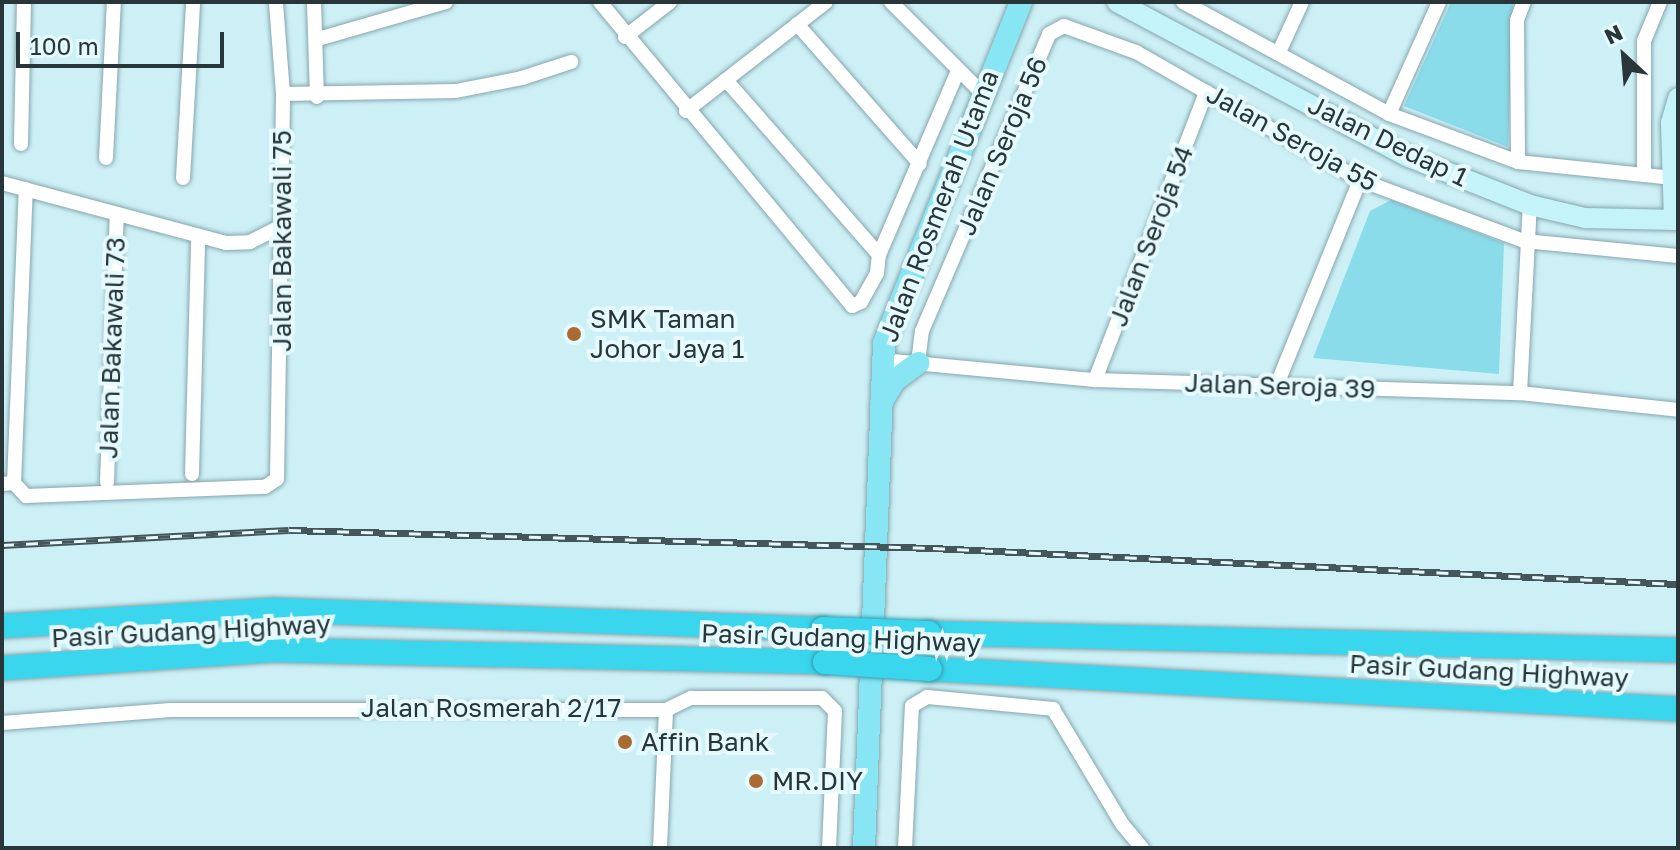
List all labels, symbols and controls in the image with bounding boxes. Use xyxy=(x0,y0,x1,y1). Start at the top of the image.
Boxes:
scale bar xyxy=(20,16,228,66)
north arrow xyxy=(1584,16,1664,96)
text: N xyxy=(1600,18,1627,50)
text: 100 m xyxy=(30,31,99,60)
street label: Jalan Seroja 56 xyxy=(950,52,1054,240)
street label: Jalan Rosmerah Utama xyxy=(873,66,1005,346)
street label: Jalan Seroja 55 xyxy=(1201,78,1383,198)
street label: Jalan Dedap 1 xyxy=(1303,89,1473,193)
street label: Jalan Bakawali 75 xyxy=(266,130,298,352)
street label: Jalan Seroja 54 xyxy=(1102,141,1200,331)
street label: Jalan Bakawali 73 xyxy=(93,237,131,459)
place label: SMK Taman Johor Jaya 1 xyxy=(590,303,744,364)
marker: SMK Taman Johor Jaya 1 xyxy=(565,325,583,343)
street label: Jalan Seroja 39 xyxy=(1184,367,1376,405)
street label: Pasir Gudang Highway xyxy=(50,608,332,654)
street label: Pasir Gudang Highway xyxy=(701,618,981,658)
street label: Pasir Gudang Highway xyxy=(1348,648,1630,694)
street label: Jalan Rosmerah 2/17 xyxy=(361,692,621,724)
place label: Affin Bank xyxy=(641,726,769,758)
marker: Affin Bank xyxy=(616,733,634,751)
place label: MR.DIY xyxy=(772,765,863,797)
marker: MR.DIY xyxy=(747,772,765,790)

